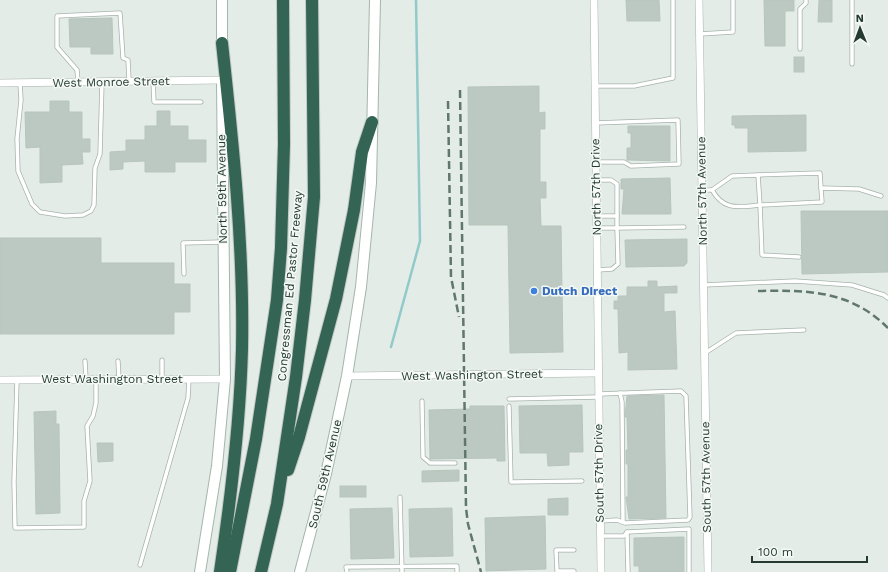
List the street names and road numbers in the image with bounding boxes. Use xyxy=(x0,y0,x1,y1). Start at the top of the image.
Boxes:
street label: West Monroe Street xyxy=(52,74,170,90)
street label: North 59th Avenue xyxy=(214,134,230,244)
street label: North 57th Avenue xyxy=(694,136,710,246)
street label: North 57th Drive xyxy=(588,138,604,236)
street label: Congressman Ed Pastor Freeway xyxy=(275,189,305,382)
street label: West Washington Street xyxy=(401,367,543,383)
street label: West Washington Street xyxy=(41,372,183,386)
street label: South 59th Avenue xyxy=(306,418,344,530)
street label: South 57th Avenue xyxy=(698,421,714,533)
street label: South 57th Drive xyxy=(591,423,607,523)

